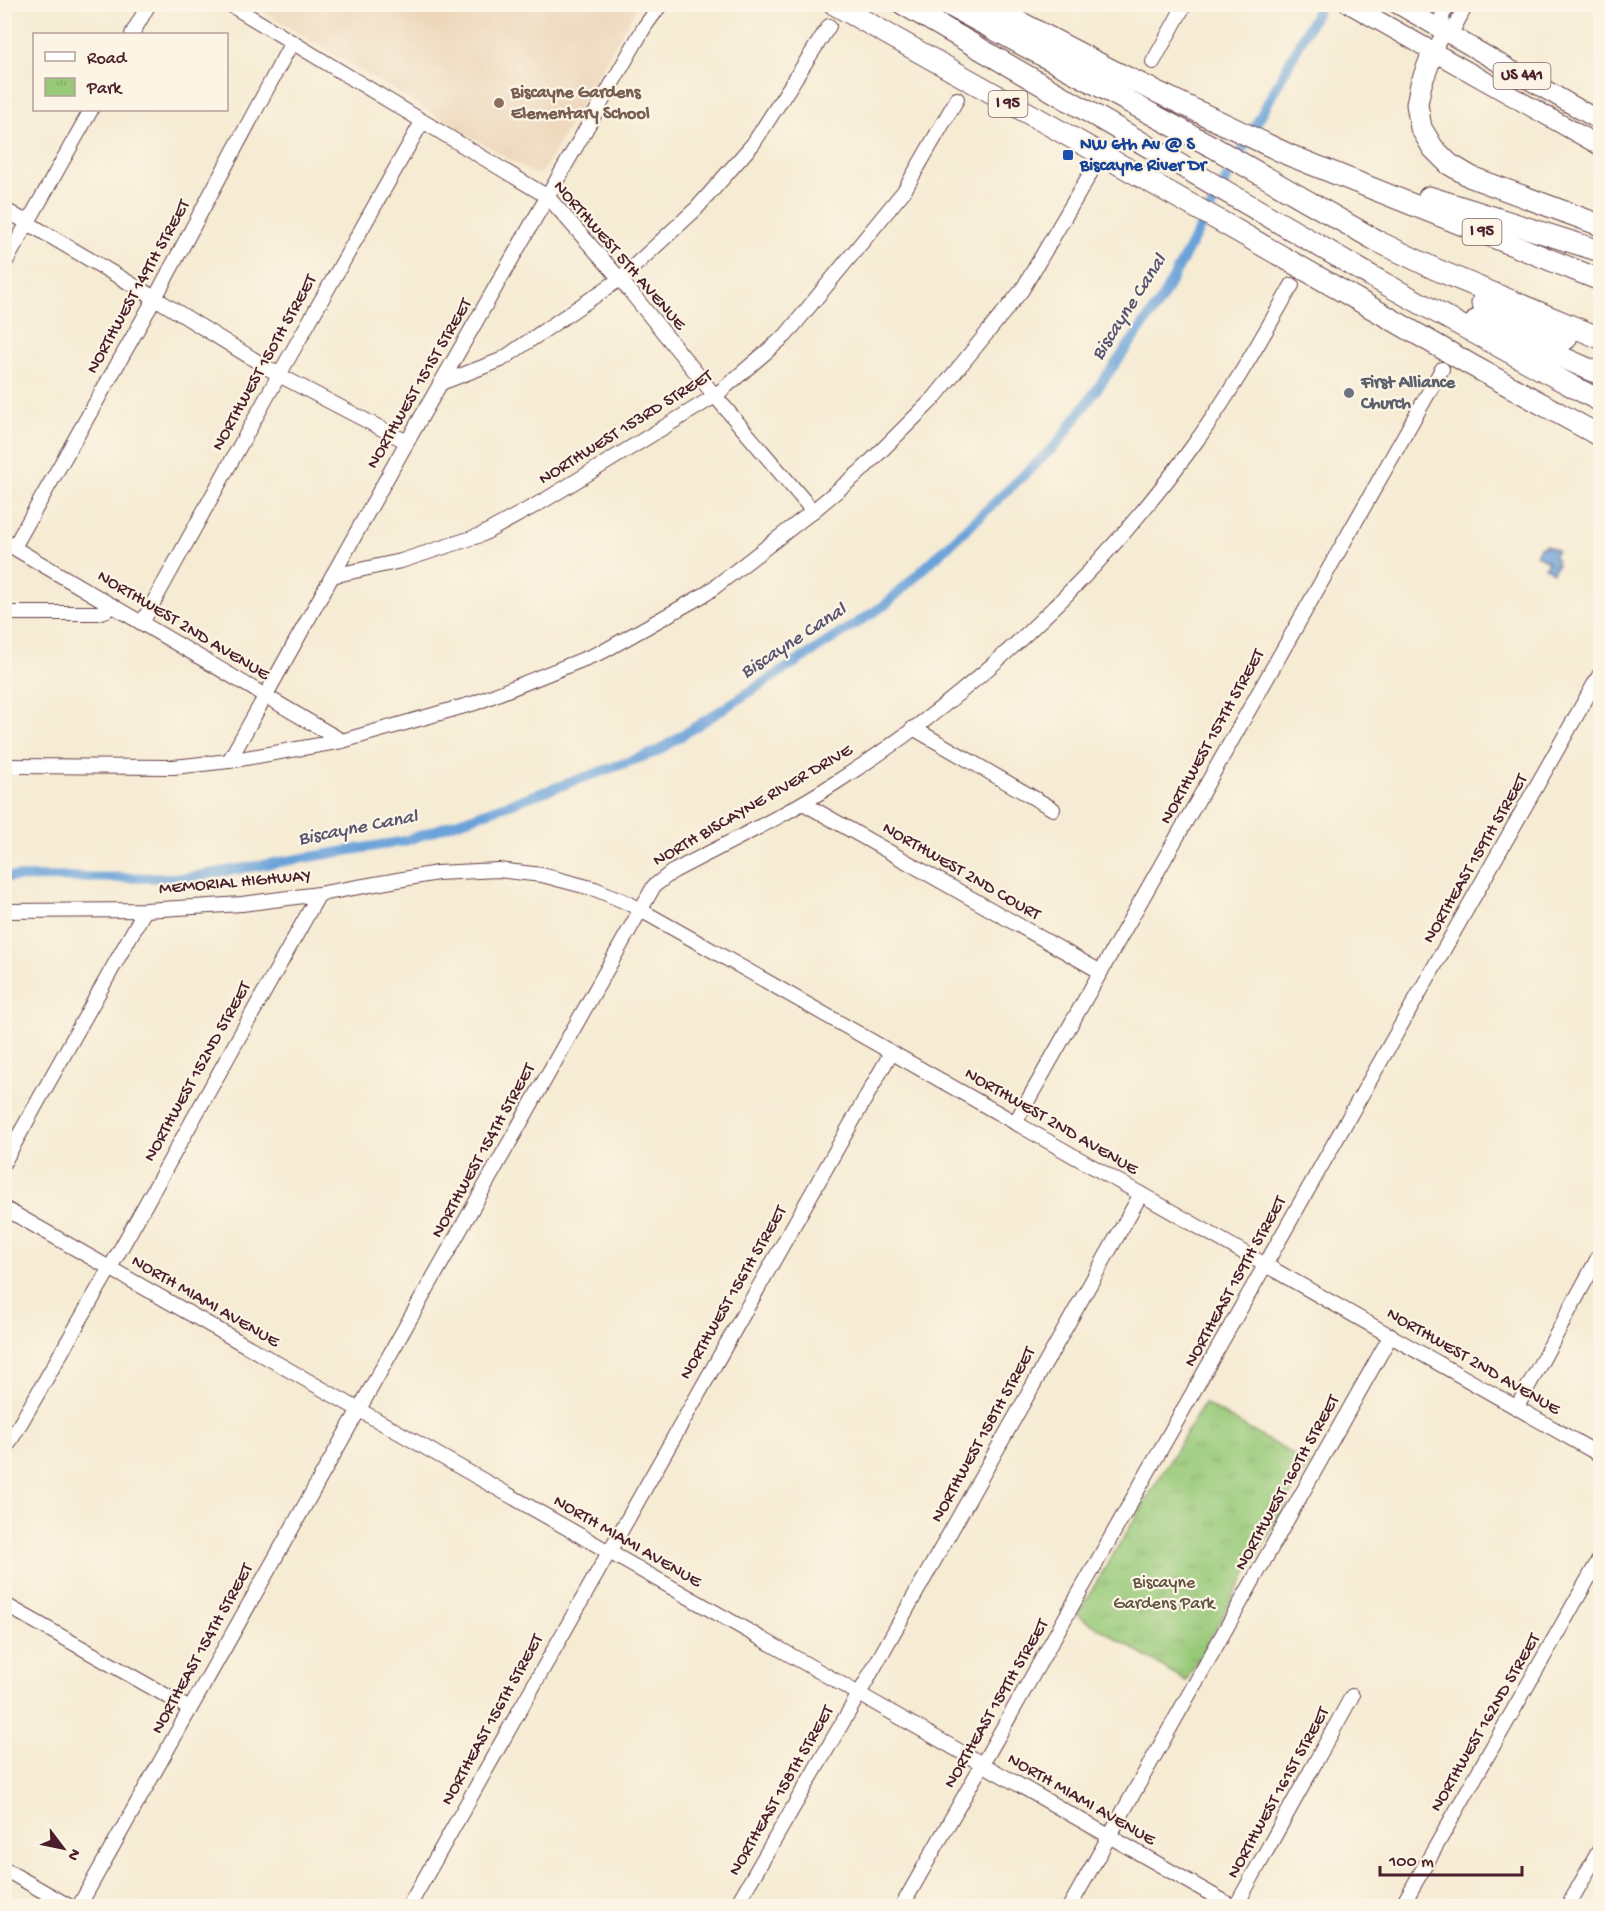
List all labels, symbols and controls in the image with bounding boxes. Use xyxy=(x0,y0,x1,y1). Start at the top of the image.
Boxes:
legend xyxy=(33,33,228,111)
text: Road xyxy=(87,49,128,70)
road number: US 441 xyxy=(1494,63,1550,89)
text: Park xyxy=(86,79,123,100)
place label: Biscayne Gardens Elementary School xyxy=(510,83,650,125)
road number: I 95 xyxy=(988,91,1028,117)
marker: Biscayne Gardens Elementary School xyxy=(492,96,506,110)
place label: NW 6th Av @ S Biscayne River Dr xyxy=(1079,135,1209,177)
marker: NW 6th Av @ S Biscayne River Dr xyxy=(1061,148,1075,162)
street label: NORTHWEST 5TH AVENUE xyxy=(548,177,690,336)
street label: NORTHWEST 149TH STREET xyxy=(82,195,196,378)
road number: I 95 xyxy=(1462,219,1502,245)
water label: Biscayne Canal xyxy=(1087,250,1174,365)
street label: NORTHWEST 150TH STREET xyxy=(208,270,323,455)
street label: NORTHWEST 151ST STREET xyxy=(363,294,478,473)
street label: NORTHWEST 153RD STREET xyxy=(535,365,718,490)
place label: First Alliance Church xyxy=(1360,373,1456,415)
marker: First Alliance Church xyxy=(1342,386,1356,400)
street label: NORTHWEST 2ND AVENUE xyxy=(93,566,274,686)
water label: Biscayne Canal xyxy=(737,598,852,685)
street label: NORTHWEST 157TH STREET xyxy=(1156,645,1270,828)
street label: NORTH BISCAYNE RIVER DRIVE xyxy=(650,740,857,872)
street label: NORTHEAST 159TH STREET xyxy=(1419,770,1534,947)
water label: Biscayne Canal xyxy=(296,806,421,852)
street label: NORTHWEST 2ND COURT xyxy=(878,818,1045,926)
street label: MEMORIAL HIGHWAY xyxy=(158,866,312,900)
street label: NORTHWEST 152ND STREET xyxy=(140,977,257,1166)
street label: NORTHWEST 154TH STREET xyxy=(427,1059,541,1242)
street label: NORTHWEST 2ND AVENUE xyxy=(960,1064,1142,1181)
street label: NORTHEAST 159TH STREET xyxy=(1180,1192,1292,1371)
street label: NORTHWEST 156TH STREET xyxy=(676,1202,793,1383)
street label: NORTH MIAMI AVENUE xyxy=(127,1251,283,1353)
street label: NORTHWEST 2ND AVENUE xyxy=(1382,1304,1564,1421)
street label: NORTHWEST 158TH STREET xyxy=(927,1343,1042,1526)
street label: NORTHWEST 160TH STREET xyxy=(1231,1391,1346,1574)
street label: NORTH MIAMI AVENUE xyxy=(549,1491,705,1593)
street label: NORTHEAST 154TH STREET xyxy=(147,1559,259,1738)
park label: Biscayne Gardens Park xyxy=(1113,1573,1217,1615)
street label: NORTHEAST 159TH STREET xyxy=(940,1615,1055,1792)
street label: NORTHWEST 162ND STREET xyxy=(1426,1629,1546,1816)
street label: NORTHEAST 156TH STREET xyxy=(437,1630,549,1809)
street label: NORTHEAST 158TH STREET xyxy=(725,1701,840,1880)
street label: NORTHWEST 161ST STREET xyxy=(1223,1703,1335,1882)
street label: NORTH MIAMI AVENUE xyxy=(1003,1749,1159,1851)
north arrow xyxy=(33,1818,93,1878)
scale bar xyxy=(1380,1839,1522,1877)
text: N xyxy=(62,1845,84,1864)
text: 100 m xyxy=(1388,1852,1434,1873)

